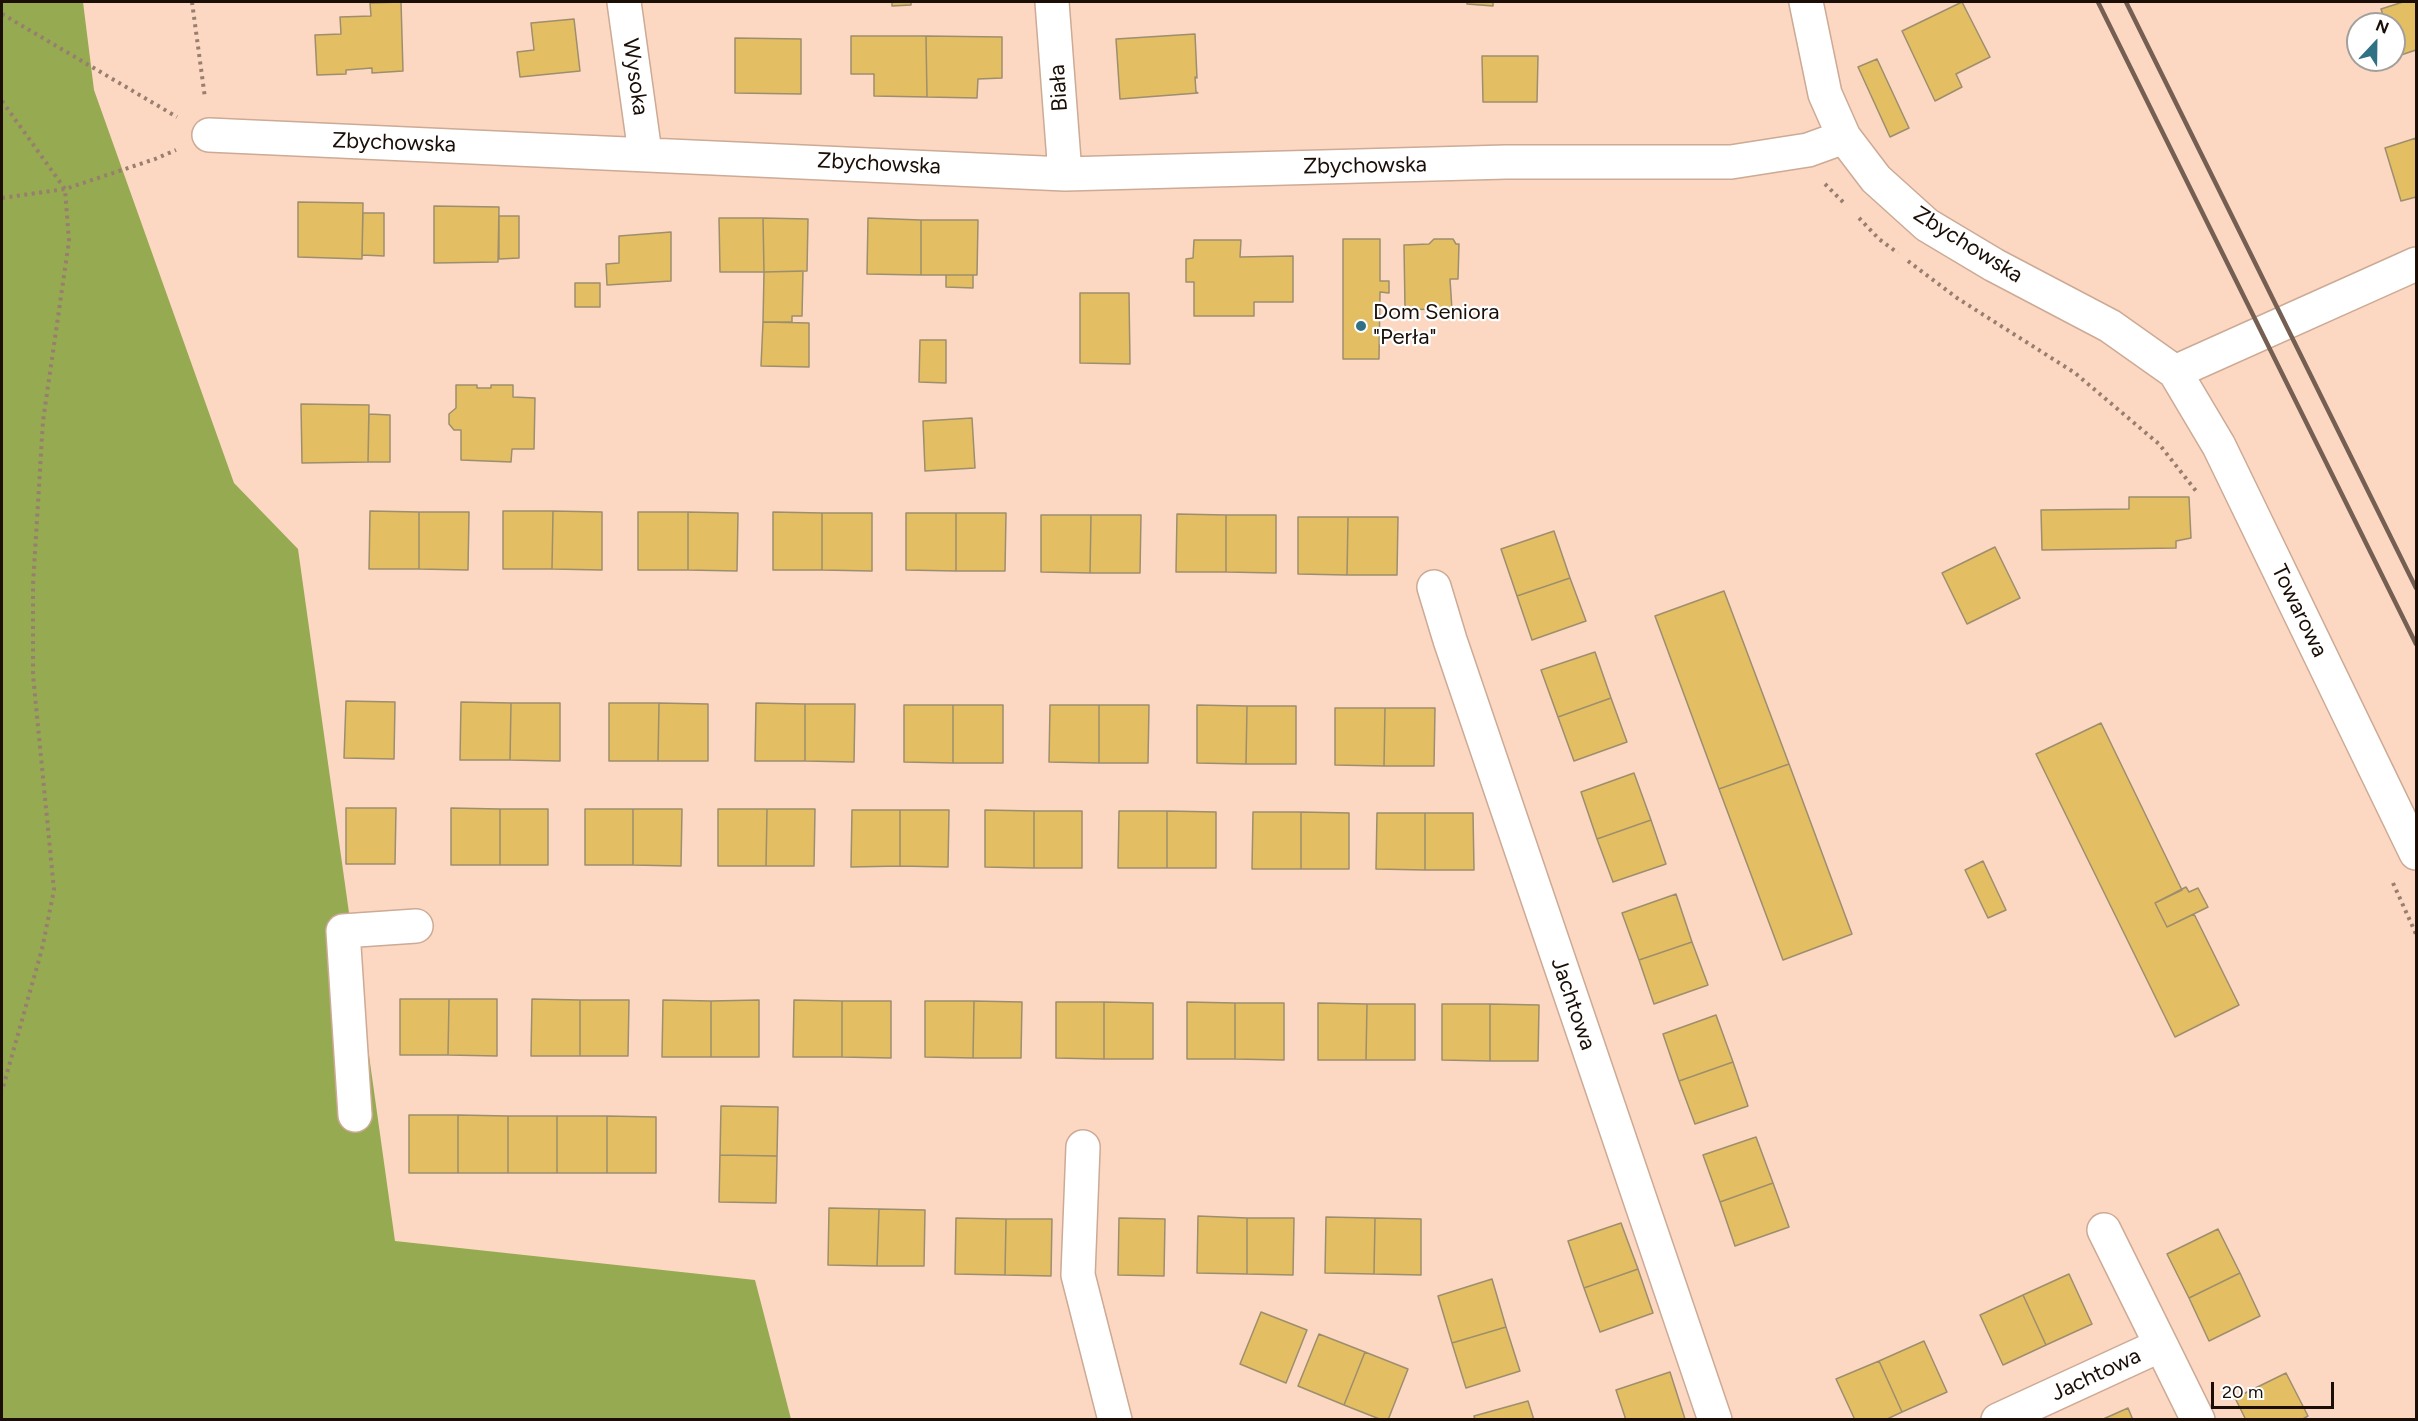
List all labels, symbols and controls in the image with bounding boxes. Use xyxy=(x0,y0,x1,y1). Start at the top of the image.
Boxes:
north arrow xyxy=(2346,12,2406,72)
text: N xyxy=(2373,16,2391,38)
street label: Wysoka xyxy=(617,37,653,117)
street label: Biała xyxy=(1044,64,1074,112)
street label: Zbychowska xyxy=(332,128,456,158)
street label: Zbychowska xyxy=(816,148,942,180)
street label: Zbychowska xyxy=(1303,152,1427,180)
street label: Zbychowska xyxy=(1909,201,2027,289)
place label: Dom Seniora "Perła" xyxy=(1373,300,1499,352)
marker: Dom Seniora "Perła" xyxy=(1354,319,1368,333)
street label: Towarowa xyxy=(2265,560,2333,662)
street label: Jachtowa xyxy=(1545,954,1601,1054)
street label: Jachtowa xyxy=(2047,1343,2145,1407)
scale bar xyxy=(2214,1370,2337,1408)
text: 20 m xyxy=(2222,1381,2263,1403)

